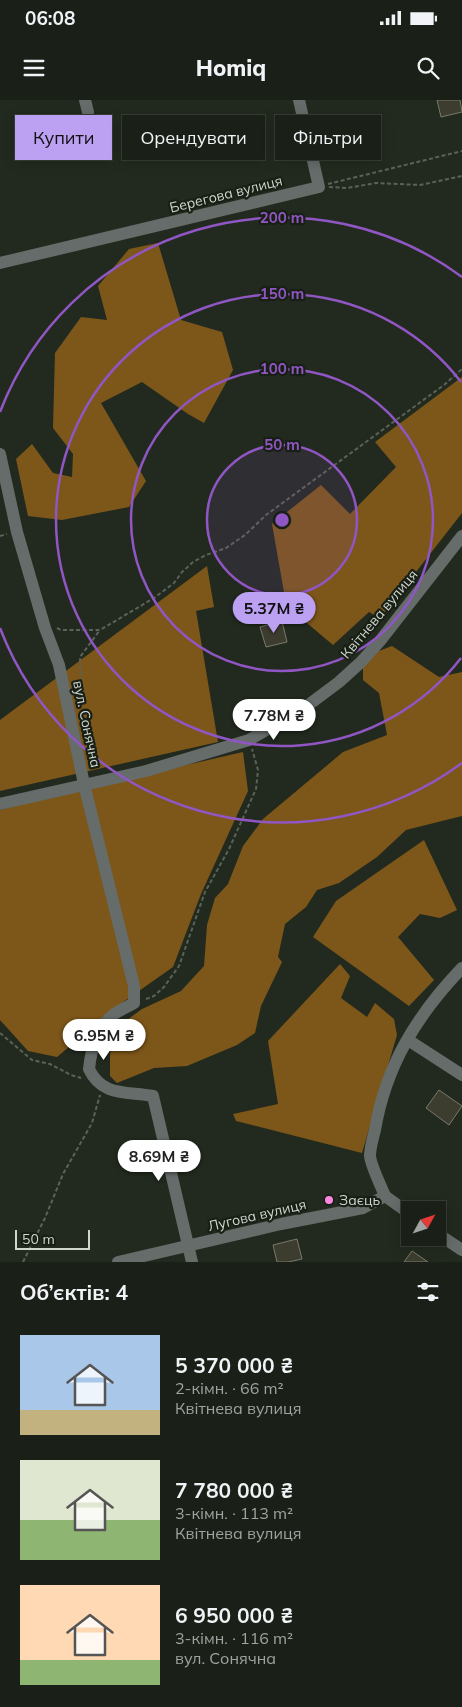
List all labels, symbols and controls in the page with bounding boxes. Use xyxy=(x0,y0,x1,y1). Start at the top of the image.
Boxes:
text: 06:08 xyxy=(25,6,75,30)
icon: menu xyxy=(20,54,48,82)
text: Homiq xyxy=(196,54,266,82)
icon: search xyxy=(414,54,442,82)
chip: Купити xyxy=(15,115,112,160)
chip: Орендувати xyxy=(122,115,265,160)
chip: Фільтри xyxy=(275,115,381,160)
street label: Берегова вулиця xyxy=(168,171,284,217)
text: 200 m xyxy=(260,208,304,227)
text: 150 m xyxy=(260,284,304,303)
text: 100 m xyxy=(260,359,304,378)
text: 50 m xyxy=(264,435,300,454)
centre of rings xyxy=(273,511,291,529)
street label: Квітнева вулиця xyxy=(337,566,421,662)
pin: 5.37M ₴ xyxy=(228,592,320,634)
text: 5.37M ₴ xyxy=(244,598,304,618)
street label: вул. Сонячна xyxy=(69,679,105,769)
pin: 7.78M ₴ xyxy=(228,698,320,741)
text: 7.78M ₴ xyxy=(244,705,304,725)
pin: 6.95M ₴ xyxy=(58,1018,150,1061)
text: 6.95M ₴ xyxy=(74,1025,134,1045)
pin: 8.69M ₴ xyxy=(113,1140,205,1182)
text: 8.69M ₴ xyxy=(129,1146,189,1166)
place label: Заєць xyxy=(339,1191,381,1209)
marker: Заєць xyxy=(323,1194,335,1206)
street label: Лугова вулиця xyxy=(206,1195,308,1235)
north arrow xyxy=(401,1201,446,1246)
map controls xyxy=(401,1201,446,1246)
scale bar xyxy=(15,1227,90,1250)
text: 50 m xyxy=(22,1230,55,1248)
icon: filters xyxy=(414,1278,442,1306)
text: Об’єктів: 4 xyxy=(20,1279,128,1305)
text: 5 370 000 ₴ xyxy=(175,1352,293,1378)
icon: home xyxy=(60,1355,120,1415)
text: 2-кімн. · 66 m² xyxy=(175,1378,284,1398)
text: Квітнева вулиця xyxy=(175,1398,302,1418)
text: 7 780 000 ₴ xyxy=(175,1477,293,1503)
icon: home xyxy=(60,1480,120,1540)
text: 3-кімн. · 113 m² xyxy=(175,1503,293,1523)
text: Квітнева вулиця xyxy=(175,1523,302,1543)
text: 6 950 000 ₴ xyxy=(175,1602,293,1628)
icon: home xyxy=(60,1605,120,1665)
text: 3-кімн. · 116 m² xyxy=(175,1628,293,1648)
text: вул. Сонячна xyxy=(175,1648,276,1668)

